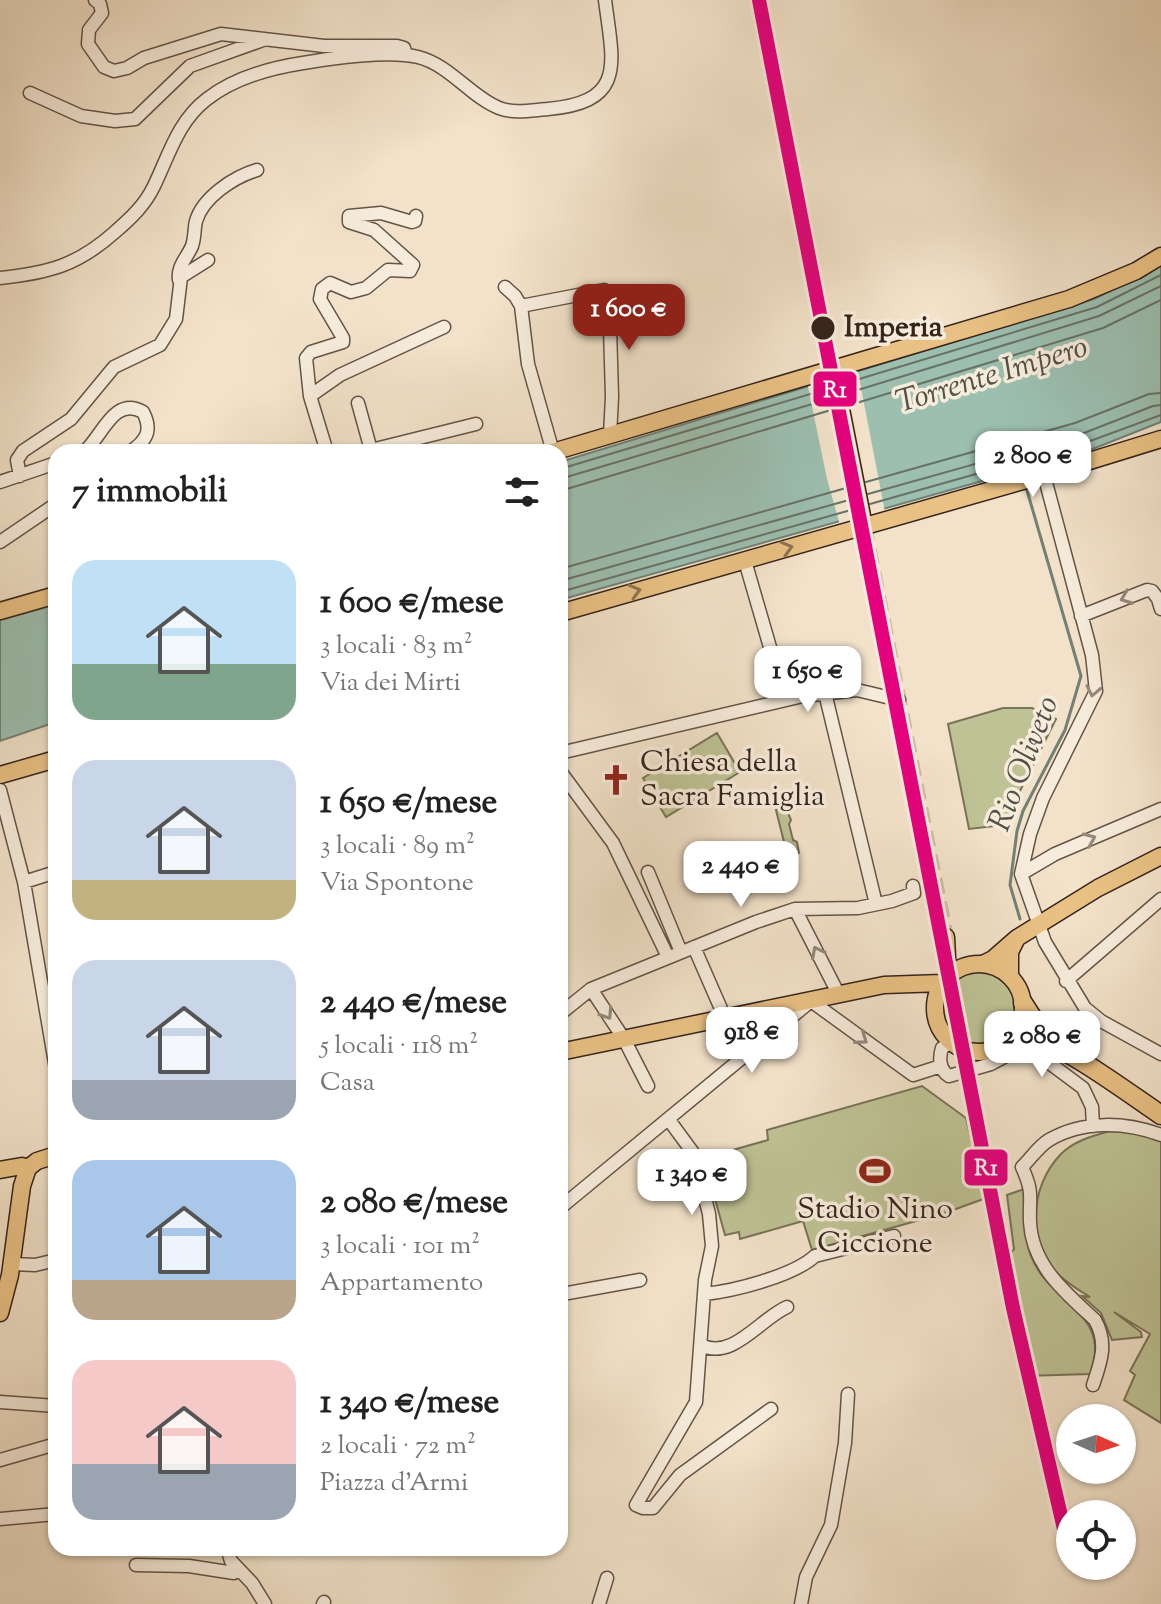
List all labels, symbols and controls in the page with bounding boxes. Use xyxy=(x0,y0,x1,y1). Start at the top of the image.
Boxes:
pin: 1 600 € xyxy=(555,284,703,352)
text: 1 600 € xyxy=(591,291,667,328)
place label: Imperia xyxy=(844,307,943,350)
marker: Imperia xyxy=(809,314,837,342)
water label: Torrente Impero xyxy=(891,325,1093,427)
line badge: R1 xyxy=(812,370,858,408)
text: R1 xyxy=(823,376,847,408)
pin: 2 800 € xyxy=(959,431,1107,499)
text: 2 800 € xyxy=(993,438,1073,475)
text: 7 immobili xyxy=(72,468,227,517)
icon: filters xyxy=(500,470,544,514)
one-way arrow xyxy=(780,541,794,557)
text: 1 600 €/mese xyxy=(320,579,504,628)
one-way arrow xyxy=(627,584,641,600)
one-way arrow xyxy=(1120,588,1134,605)
icon: home xyxy=(136,592,232,688)
text: 3 locali · 83 m² xyxy=(320,628,473,665)
pin: 1 650 € xyxy=(734,646,882,714)
text: 1 650 € xyxy=(772,653,844,690)
text: Via dei Mirti xyxy=(320,665,461,702)
one-way arrow xyxy=(1085,685,1102,698)
water label: Rio Oliveto xyxy=(978,690,1072,838)
place label: Chiesa della Sacra Famiglia xyxy=(640,742,825,819)
church icon: Chiesa della Sacra Famiglia xyxy=(599,763,633,797)
text: 1 650 €/mese xyxy=(320,779,497,828)
icon: home xyxy=(136,792,232,888)
text: 3 locali · 89 m² xyxy=(320,828,475,865)
one-way arrow xyxy=(1082,833,1096,849)
pin: 2 440 € xyxy=(667,841,815,909)
text: 2 440 € xyxy=(702,848,780,885)
text: Via Spontone xyxy=(320,865,474,902)
one-way arrow xyxy=(812,946,827,961)
text: 2 440 €/mese xyxy=(320,979,507,1028)
icon: home xyxy=(136,992,232,1088)
one-way arrow xyxy=(598,1005,613,1020)
pin: 918 € xyxy=(696,1007,808,1075)
pin: 2 080 € xyxy=(968,1011,1116,1079)
text: 918 € xyxy=(724,1014,780,1051)
text: 2 080 € xyxy=(1002,1018,1082,1055)
text: 5 locali · 118 m² xyxy=(320,1028,478,1065)
one-way arrow xyxy=(853,1029,867,1044)
text: Casa xyxy=(320,1065,375,1102)
line badge: R1 xyxy=(963,1148,1009,1187)
pin: 1 340 € xyxy=(618,1149,766,1217)
sports icon: Stadio Nino Ciccione xyxy=(858,1154,892,1188)
text: R1 xyxy=(974,1154,998,1186)
text: 1 340 € xyxy=(655,1156,729,1193)
text: 2 080 €/mese xyxy=(320,1179,508,1228)
place label: Stadio Nino Ciccione xyxy=(797,1189,953,1266)
icon: home xyxy=(136,1192,232,1288)
text: 3 locali · 101 m² xyxy=(320,1228,480,1265)
text: Appartamento xyxy=(320,1265,483,1302)
text: 1 340 €/mese xyxy=(320,1379,499,1428)
icon: home xyxy=(136,1392,232,1488)
north arrow xyxy=(1056,1404,1136,1484)
map controls xyxy=(1056,1404,1136,1580)
text: 2 locali · 72 m² xyxy=(320,1428,476,1465)
text: Piazza d'Armi xyxy=(320,1465,468,1502)
button: locate xyxy=(1056,1500,1136,1580)

